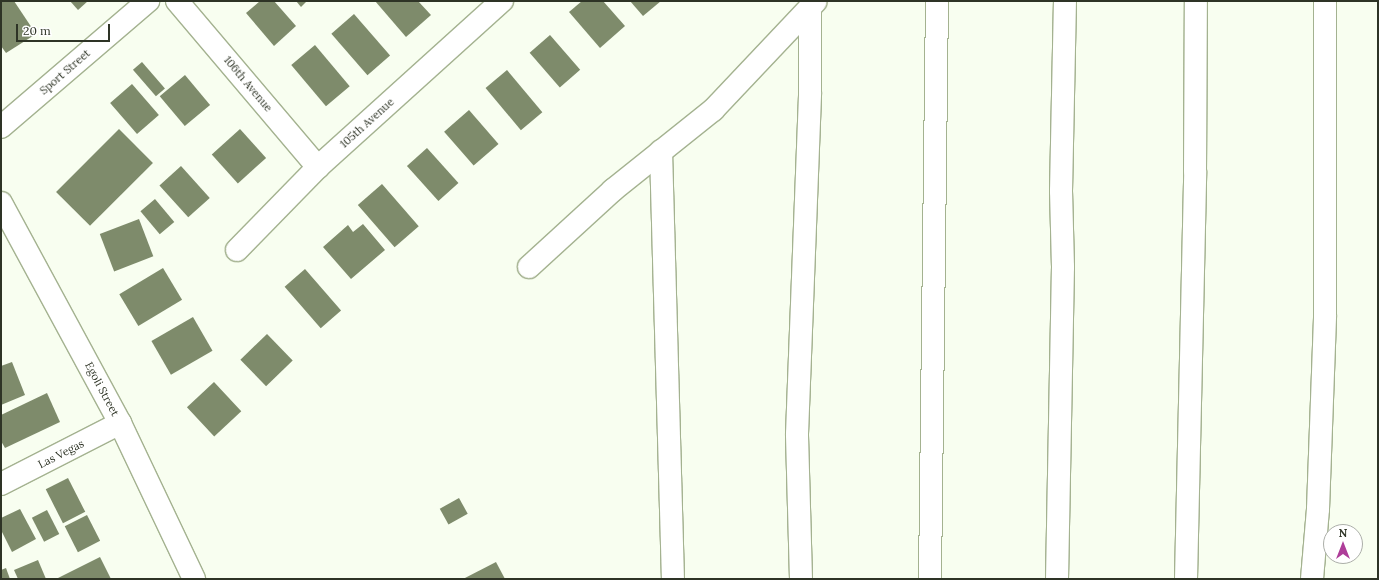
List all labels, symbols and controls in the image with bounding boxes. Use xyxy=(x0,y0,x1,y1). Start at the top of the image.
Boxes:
scale bar xyxy=(18,16,112,42)
text: 20 m xyxy=(23,23,51,38)
street label: Sport Street xyxy=(37,47,93,97)
street label: 106th Avenue xyxy=(221,54,275,114)
street label: 105th Avenue xyxy=(337,95,397,151)
street label: Egoli Street xyxy=(82,360,122,418)
street label: Las Vegas xyxy=(36,437,86,471)
north arrow xyxy=(1323,524,1363,564)
text: N xyxy=(1339,526,1347,540)

